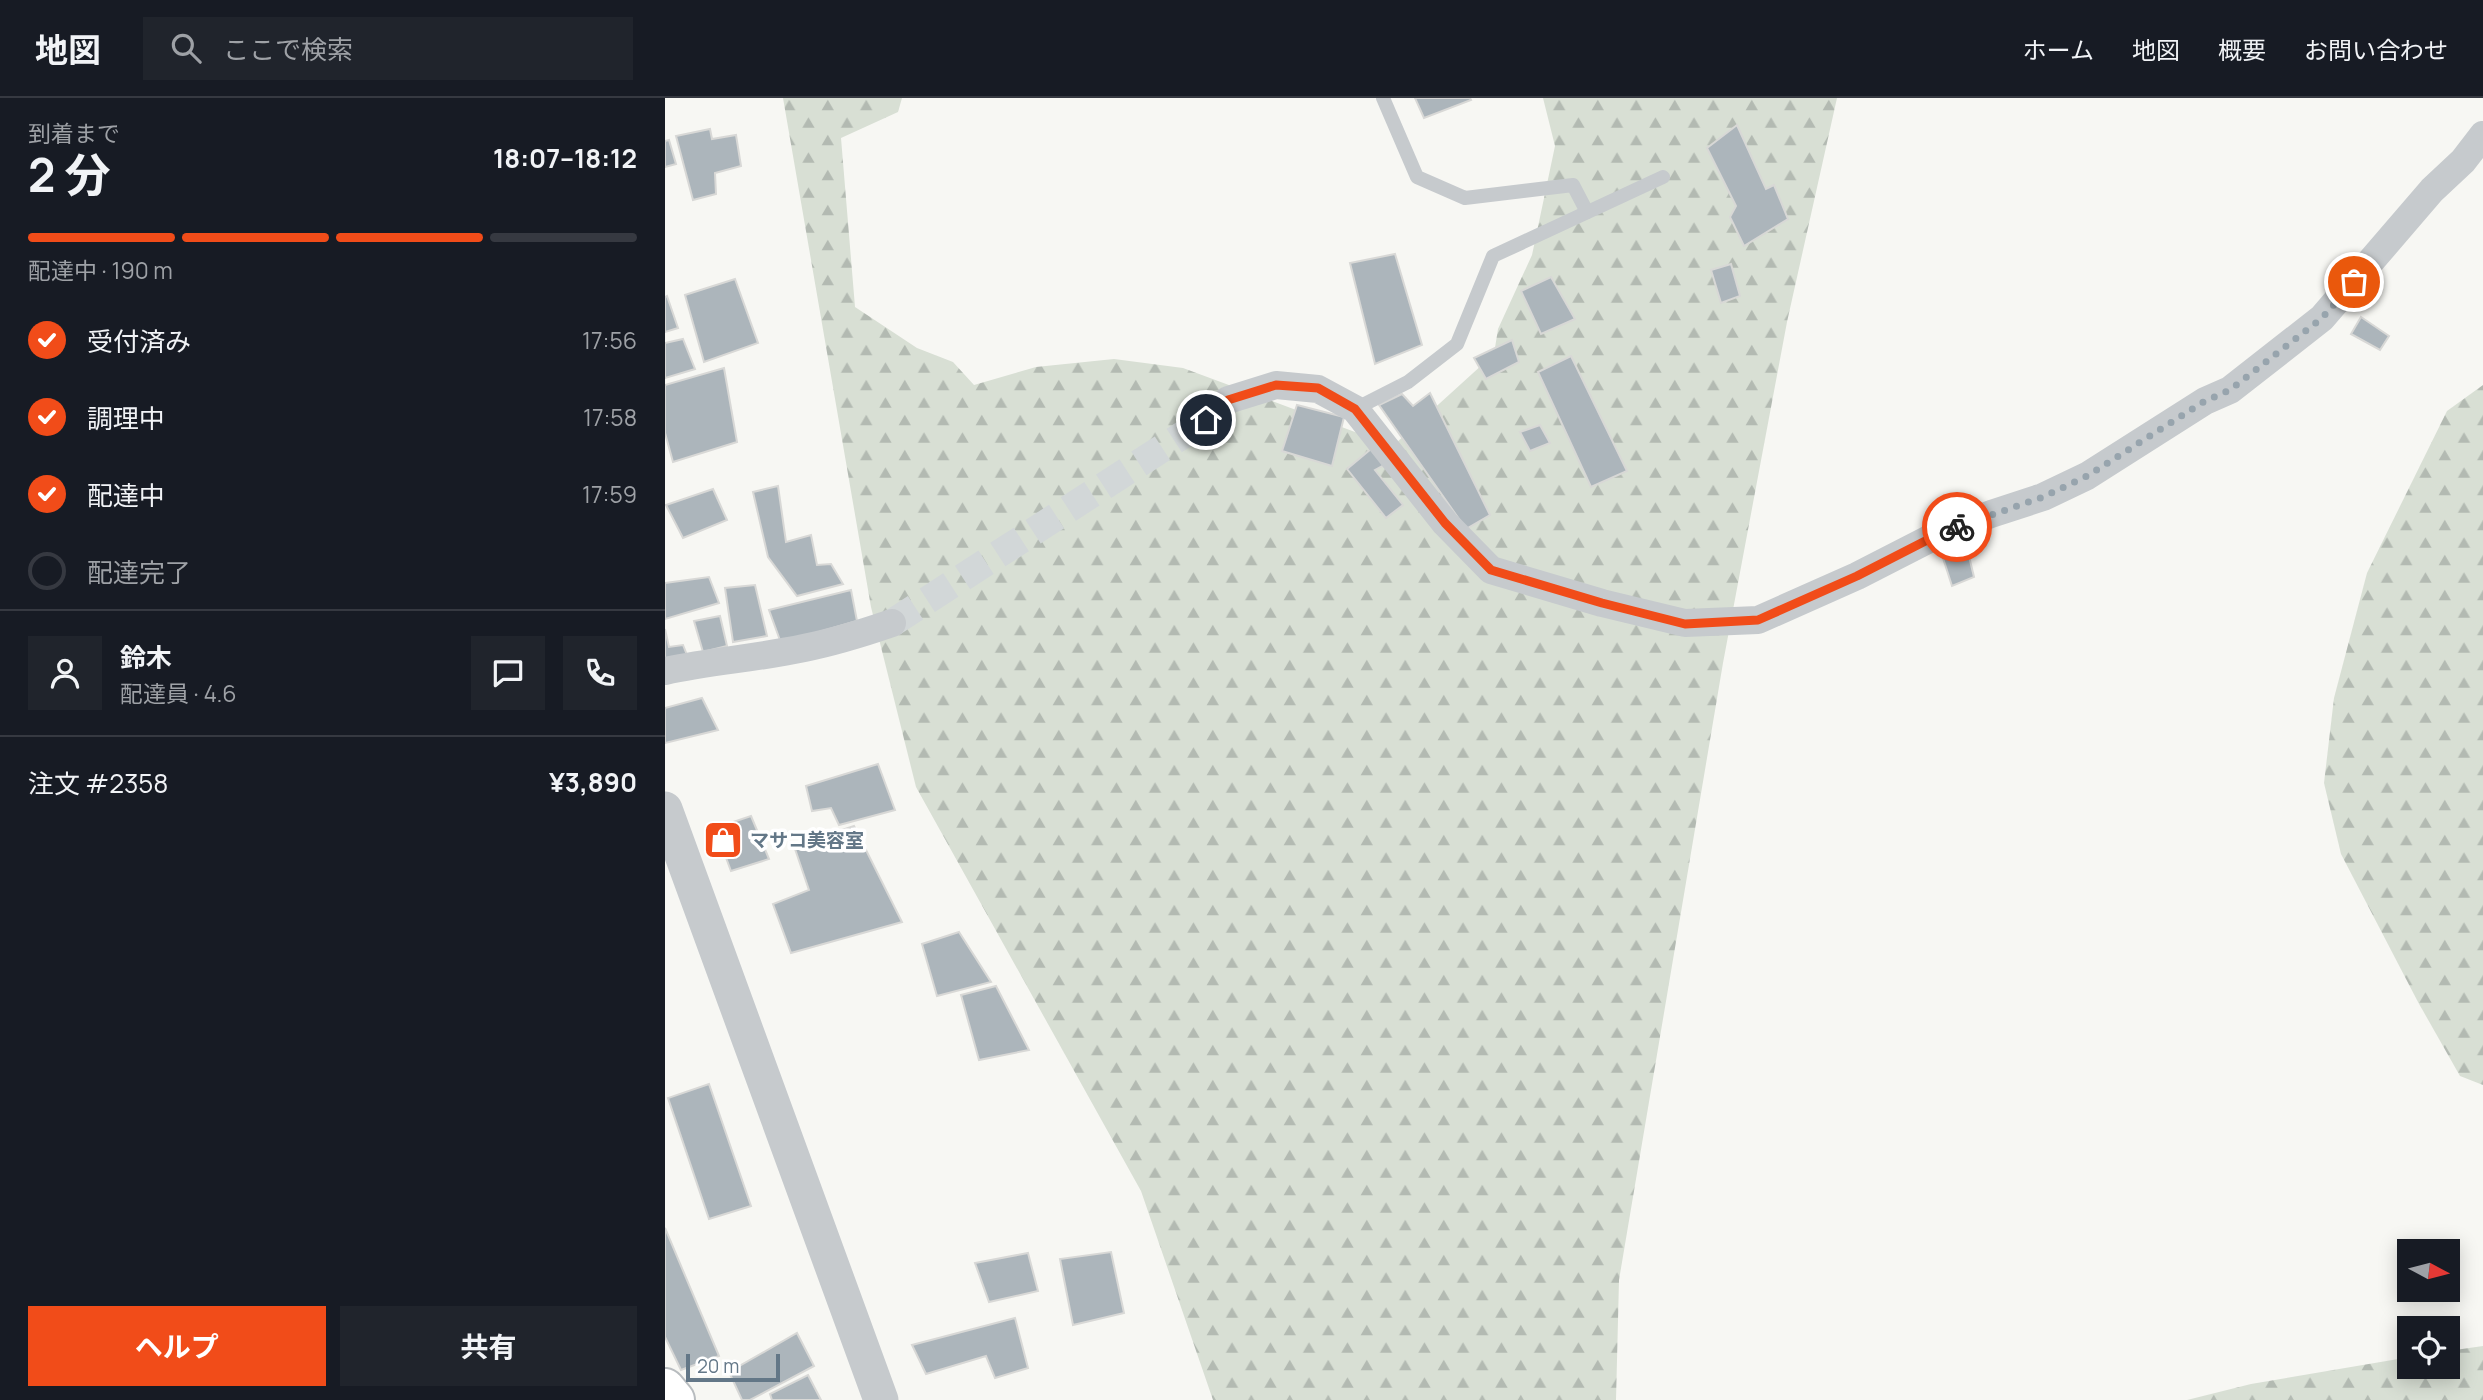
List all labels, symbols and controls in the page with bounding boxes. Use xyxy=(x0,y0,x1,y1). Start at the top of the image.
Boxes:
search box xyxy=(143,17,633,80)
text: 地図 xyxy=(35,27,101,72)
icon: search xyxy=(167,29,205,67)
text: ここで検索 xyxy=(223,31,353,67)
text: ホーム xyxy=(2023,33,2094,66)
text: 地図 xyxy=(2132,33,2180,66)
text: 概要 xyxy=(2218,33,2266,66)
text: お問い合わせ xyxy=(2304,33,2448,66)
text: 到着まで xyxy=(28,117,120,149)
text: 18:07–18:12 xyxy=(493,140,637,176)
text: 2 分 xyxy=(28,143,111,206)
pin xyxy=(2324,252,2384,312)
text: 配達中 · 190 m xyxy=(28,254,173,286)
icon: bag xyxy=(2335,263,2373,301)
icon: check xyxy=(28,321,66,359)
text: 受付済み xyxy=(87,323,191,359)
text: 17:56 xyxy=(582,324,637,356)
pin xyxy=(1176,390,1236,450)
icon: check xyxy=(28,398,66,436)
text: 調理中 xyxy=(87,400,165,436)
text: 17:58 xyxy=(583,401,637,433)
icon: home xyxy=(1187,401,1225,439)
icon: check xyxy=(28,475,66,513)
text: 配達中 xyxy=(87,477,165,513)
text: 17:59 xyxy=(582,478,637,510)
courier xyxy=(1922,492,1992,562)
icon: bike xyxy=(1938,508,1976,546)
text: 配達完了 xyxy=(87,554,191,590)
button: person xyxy=(28,636,102,710)
button: chat xyxy=(471,636,545,710)
button: phone xyxy=(563,636,637,710)
text: 鈴木 xyxy=(120,639,172,675)
text: 配達員 · 4.6 xyxy=(120,677,237,709)
text: ¥3,890 xyxy=(549,764,637,800)
text: 注文 #2358 xyxy=(28,765,168,801)
shop icon: マサコ美容室 xyxy=(702,819,744,861)
place label: マサコ美容室 xyxy=(750,827,864,853)
north arrow xyxy=(2397,1239,2461,1302)
map controls xyxy=(2397,1239,2460,1379)
button: ヘルプ xyxy=(28,1306,326,1386)
button: 共有 xyxy=(340,1306,637,1386)
button: locate xyxy=(2397,1316,2460,1379)
scale bar xyxy=(686,1351,781,1383)
text: 20 m xyxy=(697,1353,739,1379)

